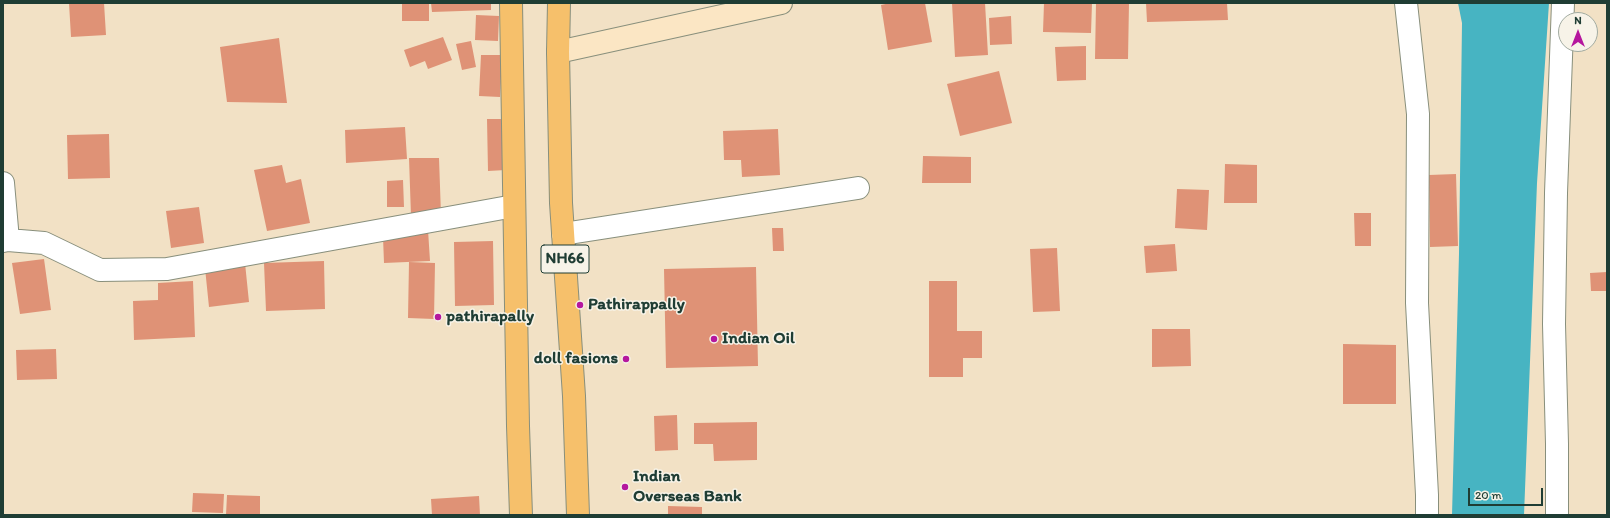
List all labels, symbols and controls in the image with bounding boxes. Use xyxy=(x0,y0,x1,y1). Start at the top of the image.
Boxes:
north arrow xyxy=(1558,12,1598,52)
text: N xyxy=(1574,14,1582,27)
road number: NH66 xyxy=(541,245,589,273)
place label: Pathirappally xyxy=(588,295,685,315)
marker: Pathirappally xyxy=(575,300,585,310)
place label: pathirapally xyxy=(446,307,534,327)
marker: pathirapally xyxy=(433,312,443,322)
place label: Indian Oil xyxy=(722,329,795,349)
marker: Indian Oil xyxy=(709,334,719,344)
place label: doll fasions xyxy=(534,349,618,369)
marker: doll fasions xyxy=(621,354,631,364)
place label: Indian Overseas Bank xyxy=(633,467,742,507)
scale bar xyxy=(1470,480,1545,506)
marker: Indian Overseas Bank xyxy=(620,482,630,492)
text: 20 m xyxy=(1475,488,1502,502)

